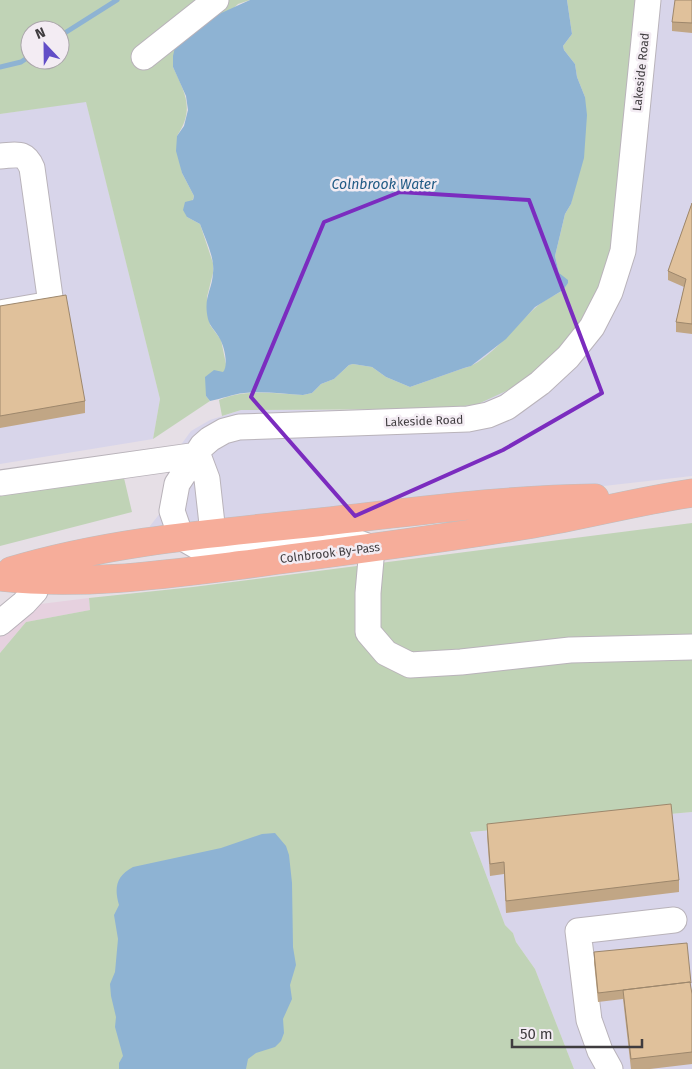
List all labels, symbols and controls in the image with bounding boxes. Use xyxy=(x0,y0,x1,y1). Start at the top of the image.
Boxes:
north arrow xyxy=(20,20,70,70)
text: N xyxy=(33,24,48,43)
street label: Lakeside Road xyxy=(630,32,652,112)
water label: Colnbrook Water xyxy=(332,176,437,193)
street label: Lakeside Road xyxy=(385,413,463,429)
street label: Colnbrook By-Pass xyxy=(279,540,381,566)
scale bar xyxy=(512,1016,642,1048)
text: 50 m xyxy=(520,1025,553,1043)

